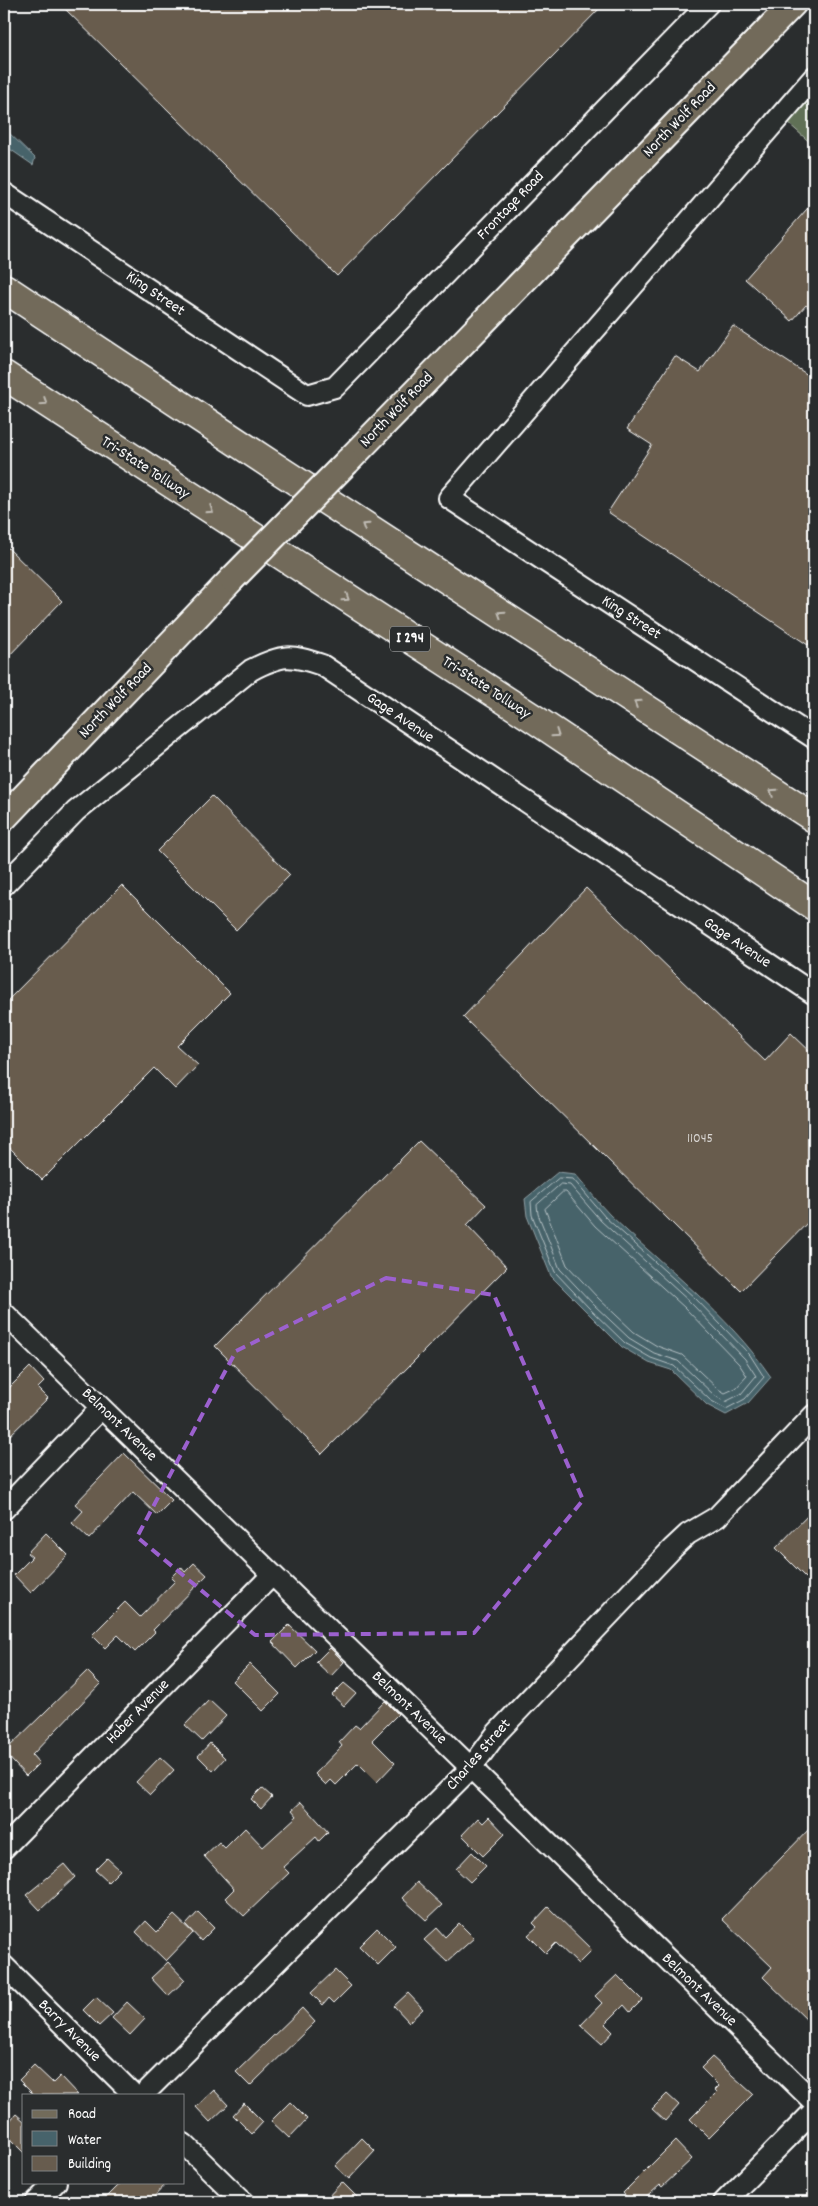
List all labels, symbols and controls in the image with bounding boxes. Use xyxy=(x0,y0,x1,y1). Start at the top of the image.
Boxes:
street label: North Wolf Road xyxy=(638,77,722,163)
street label: Frontage Road xyxy=(472,166,550,246)
street label: King Street xyxy=(121,266,189,322)
street label: North Wolf Road xyxy=(355,367,439,453)
one-way arrow xyxy=(39,396,48,405)
street label: Tri-State Tollway xyxy=(96,431,194,506)
one-way arrow xyxy=(204,504,213,513)
one-way arrow xyxy=(361,523,370,532)
street label: King Street xyxy=(597,590,666,646)
one-way arrow xyxy=(341,592,350,601)
one-way arrow xyxy=(497,611,506,621)
road number: I 294 xyxy=(390,626,430,652)
street label: Tri-State Tollway xyxy=(437,651,535,726)
street label: North Wolf Road xyxy=(74,658,158,744)
street label: Gage Avenue xyxy=(362,687,438,749)
one-way arrow xyxy=(634,700,643,709)
one-way arrow xyxy=(550,728,560,737)
one-way arrow xyxy=(770,789,779,798)
street label: Gage Avenue xyxy=(699,912,775,974)
house number: 11045 xyxy=(687,1129,713,1149)
street label: Belmont Avenue xyxy=(76,1383,162,1467)
street label: Belmont Avenue xyxy=(366,1666,452,1750)
street label: Haber Avenue xyxy=(101,1674,175,1750)
street label: Charles Street xyxy=(441,1714,517,1796)
street label: Belmont Avenue xyxy=(656,1948,742,2032)
street label: Barry Avenue xyxy=(32,1994,106,2068)
legend xyxy=(22,2094,185,2184)
text: Road xyxy=(68,2104,96,2126)
text: Water xyxy=(68,2130,102,2152)
text: Building xyxy=(68,2154,111,2176)

